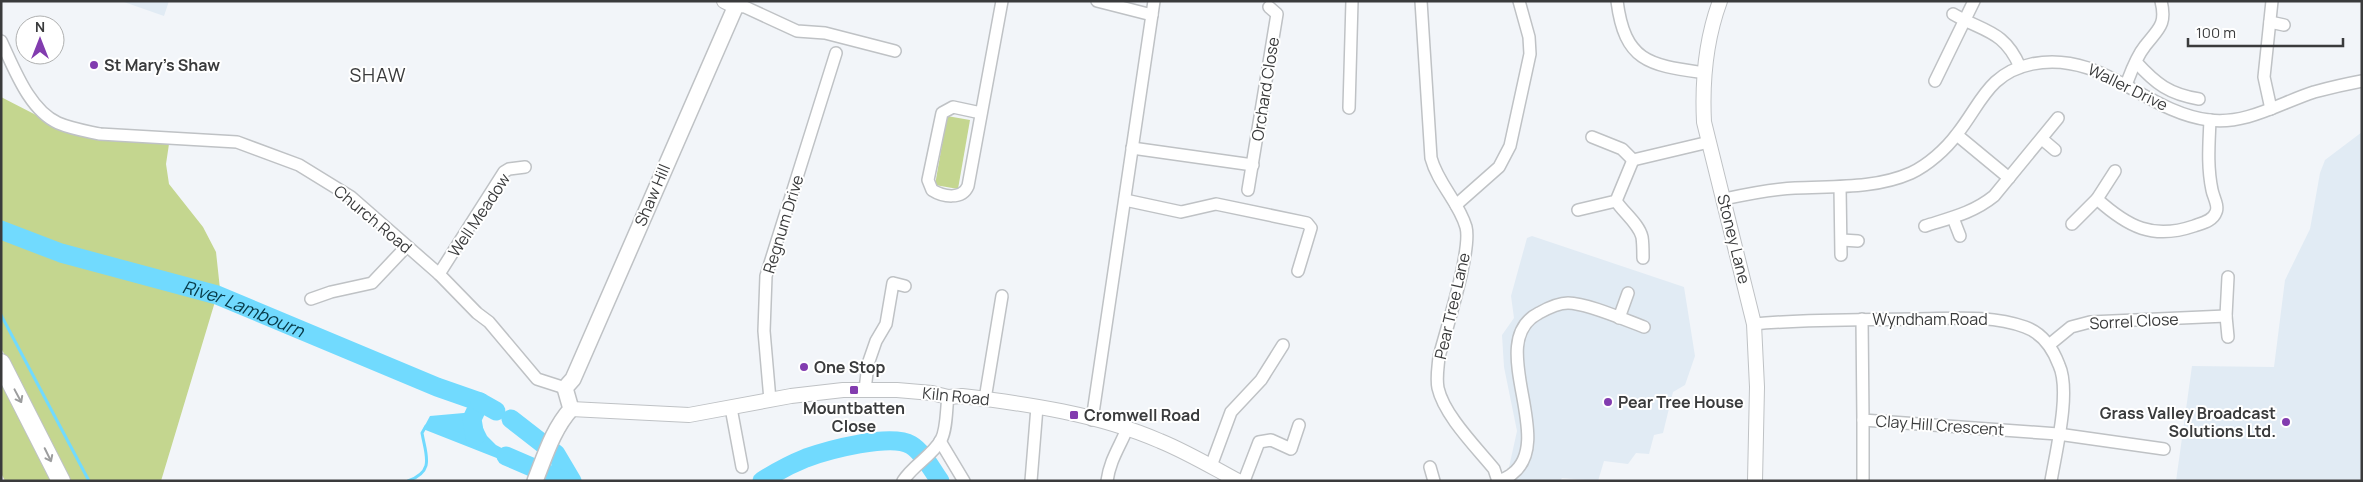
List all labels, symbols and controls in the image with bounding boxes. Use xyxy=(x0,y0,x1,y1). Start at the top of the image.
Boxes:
north arrow xyxy=(15,15,65,65)
scale bar xyxy=(2188,15,2343,47)
text: N xyxy=(35,17,45,36)
text: 100 m xyxy=(2196,22,2236,43)
street label: Orchard Close xyxy=(1246,35,1284,143)
place label: St Mary's Shaw xyxy=(104,54,220,76)
street label: Waller Drive xyxy=(2084,58,2172,116)
marker: St Mary's Shaw xyxy=(88,59,100,71)
district label: SHAW xyxy=(349,62,407,88)
street label: Shaw Hill xyxy=(629,161,675,229)
street label: Well Meadow xyxy=(443,169,515,261)
street label: Regnum Drive xyxy=(758,172,808,276)
street label: Church Road xyxy=(329,180,417,258)
street label: Stoney Lane xyxy=(1712,192,1756,286)
street label: Pear Tree Lane xyxy=(1429,251,1475,361)
water label: River Lambourn xyxy=(180,274,309,343)
street label: Wyndham Road xyxy=(1872,308,1988,330)
street label: Sorrel Close xyxy=(2089,308,2179,334)
place label: One Stop xyxy=(814,356,886,378)
marker: One Stop xyxy=(798,361,810,373)
street label: Kiln Road xyxy=(921,382,991,410)
marker: Mountbatten Close xyxy=(848,384,860,396)
one-way arrow xyxy=(14,388,23,403)
place label: Pear Tree House xyxy=(1618,391,1744,413)
marker: Pear Tree House xyxy=(1602,396,1614,408)
place label: Mountbatten Close xyxy=(803,397,905,437)
place label: Grass Valley Broadcast Solutions Ltd. xyxy=(2100,402,2276,442)
place label: Cromwell Road xyxy=(1084,404,1200,426)
marker: Cromwell Road xyxy=(1068,409,1080,421)
street label: Clay Hill Crescent xyxy=(1875,410,2005,440)
marker: Grass Valley Broadcast Solutions Ltd. xyxy=(2280,416,2292,428)
one-way arrow xyxy=(43,447,53,462)

